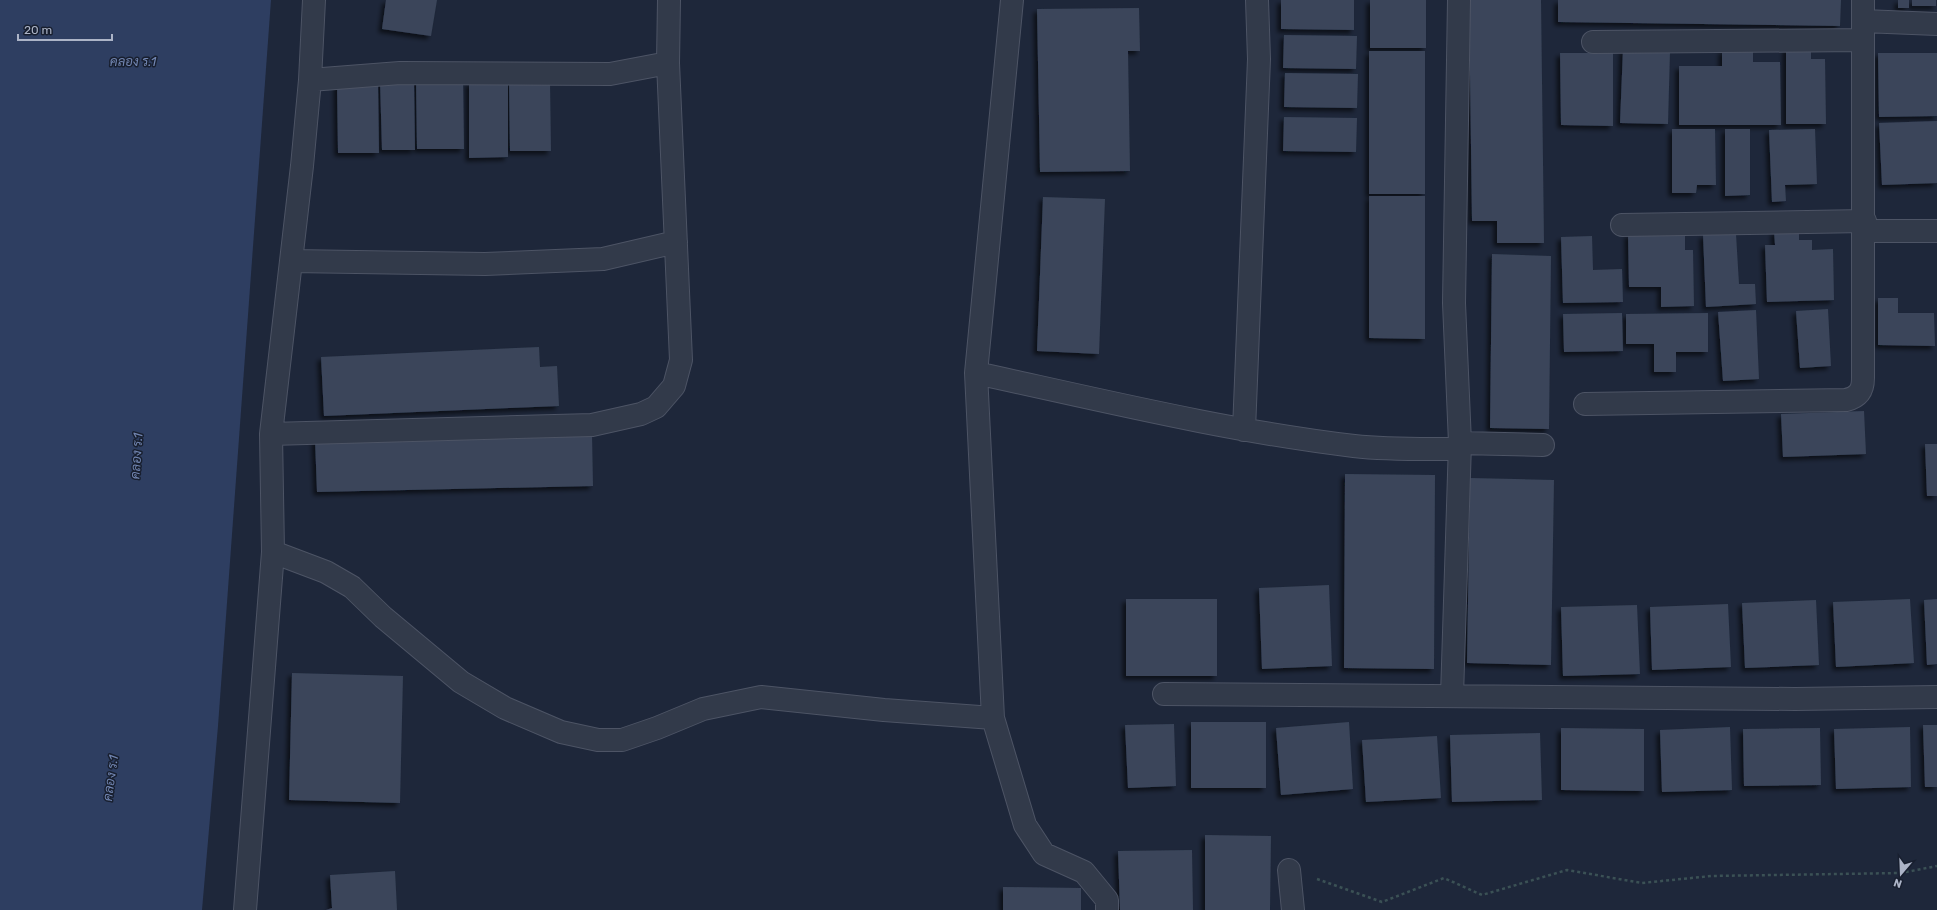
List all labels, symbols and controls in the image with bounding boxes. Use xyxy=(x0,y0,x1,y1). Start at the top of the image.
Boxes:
scale bar xyxy=(18,16,112,42)
text: 20 m xyxy=(24,23,52,37)
water label: คลอง ร.1 xyxy=(110,54,157,69)
water label: คลอง ร.1 xyxy=(127,432,146,480)
water label: คลอง ร.1 xyxy=(100,754,121,802)
north arrow xyxy=(1881,854,1921,894)
text: N xyxy=(1892,876,1904,890)

